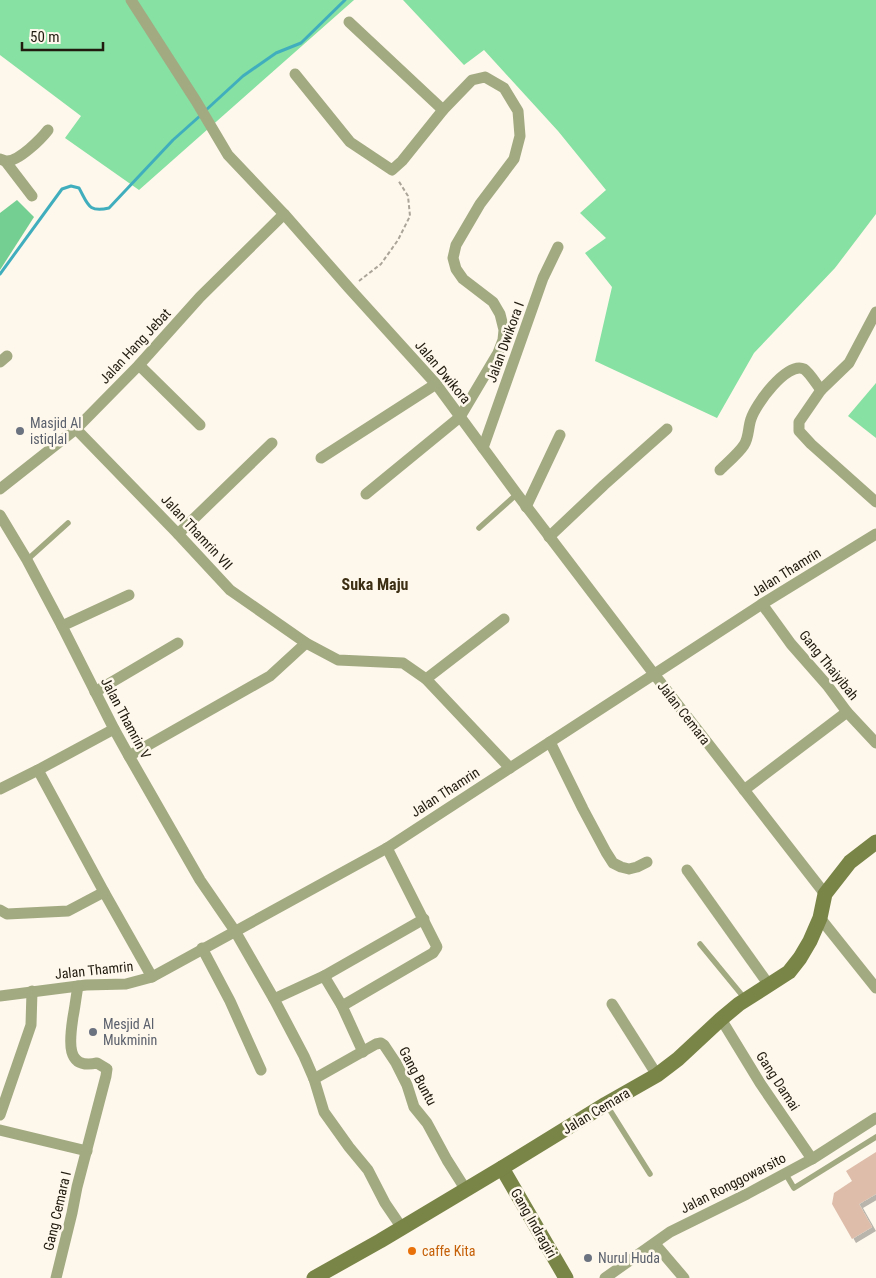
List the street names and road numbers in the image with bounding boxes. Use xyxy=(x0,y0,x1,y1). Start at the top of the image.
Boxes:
street label: Jalan Dwikora I xyxy=(483,300,527,384)
street label: Jalan Hang Jebat xyxy=(96,305,174,387)
street label: Jalan Dwikora xyxy=(412,337,474,407)
street label: Jalan Thamrin VII xyxy=(158,491,236,573)
street label: Jalan Thamrin xyxy=(748,544,824,600)
street label: Gang Thaiyibah xyxy=(796,627,862,703)
street label: Jalan Thamrin V xyxy=(98,675,154,762)
street label: Jalan Cemara xyxy=(654,678,714,748)
street label: Jalan Thamrin xyxy=(408,764,482,820)
street label: Jalan Thamrin xyxy=(54,958,134,982)
street label: Gang Buntu xyxy=(396,1044,440,1108)
street label: Gang Damai xyxy=(753,1049,803,1113)
street label: Jalan Cemara xyxy=(559,1085,633,1137)
street label: Jalan Ronggowarsito xyxy=(678,1150,788,1216)
street label: Gang Cemara I xyxy=(40,1170,74,1252)
street label: Gang Indragiri xyxy=(508,1185,560,1261)

